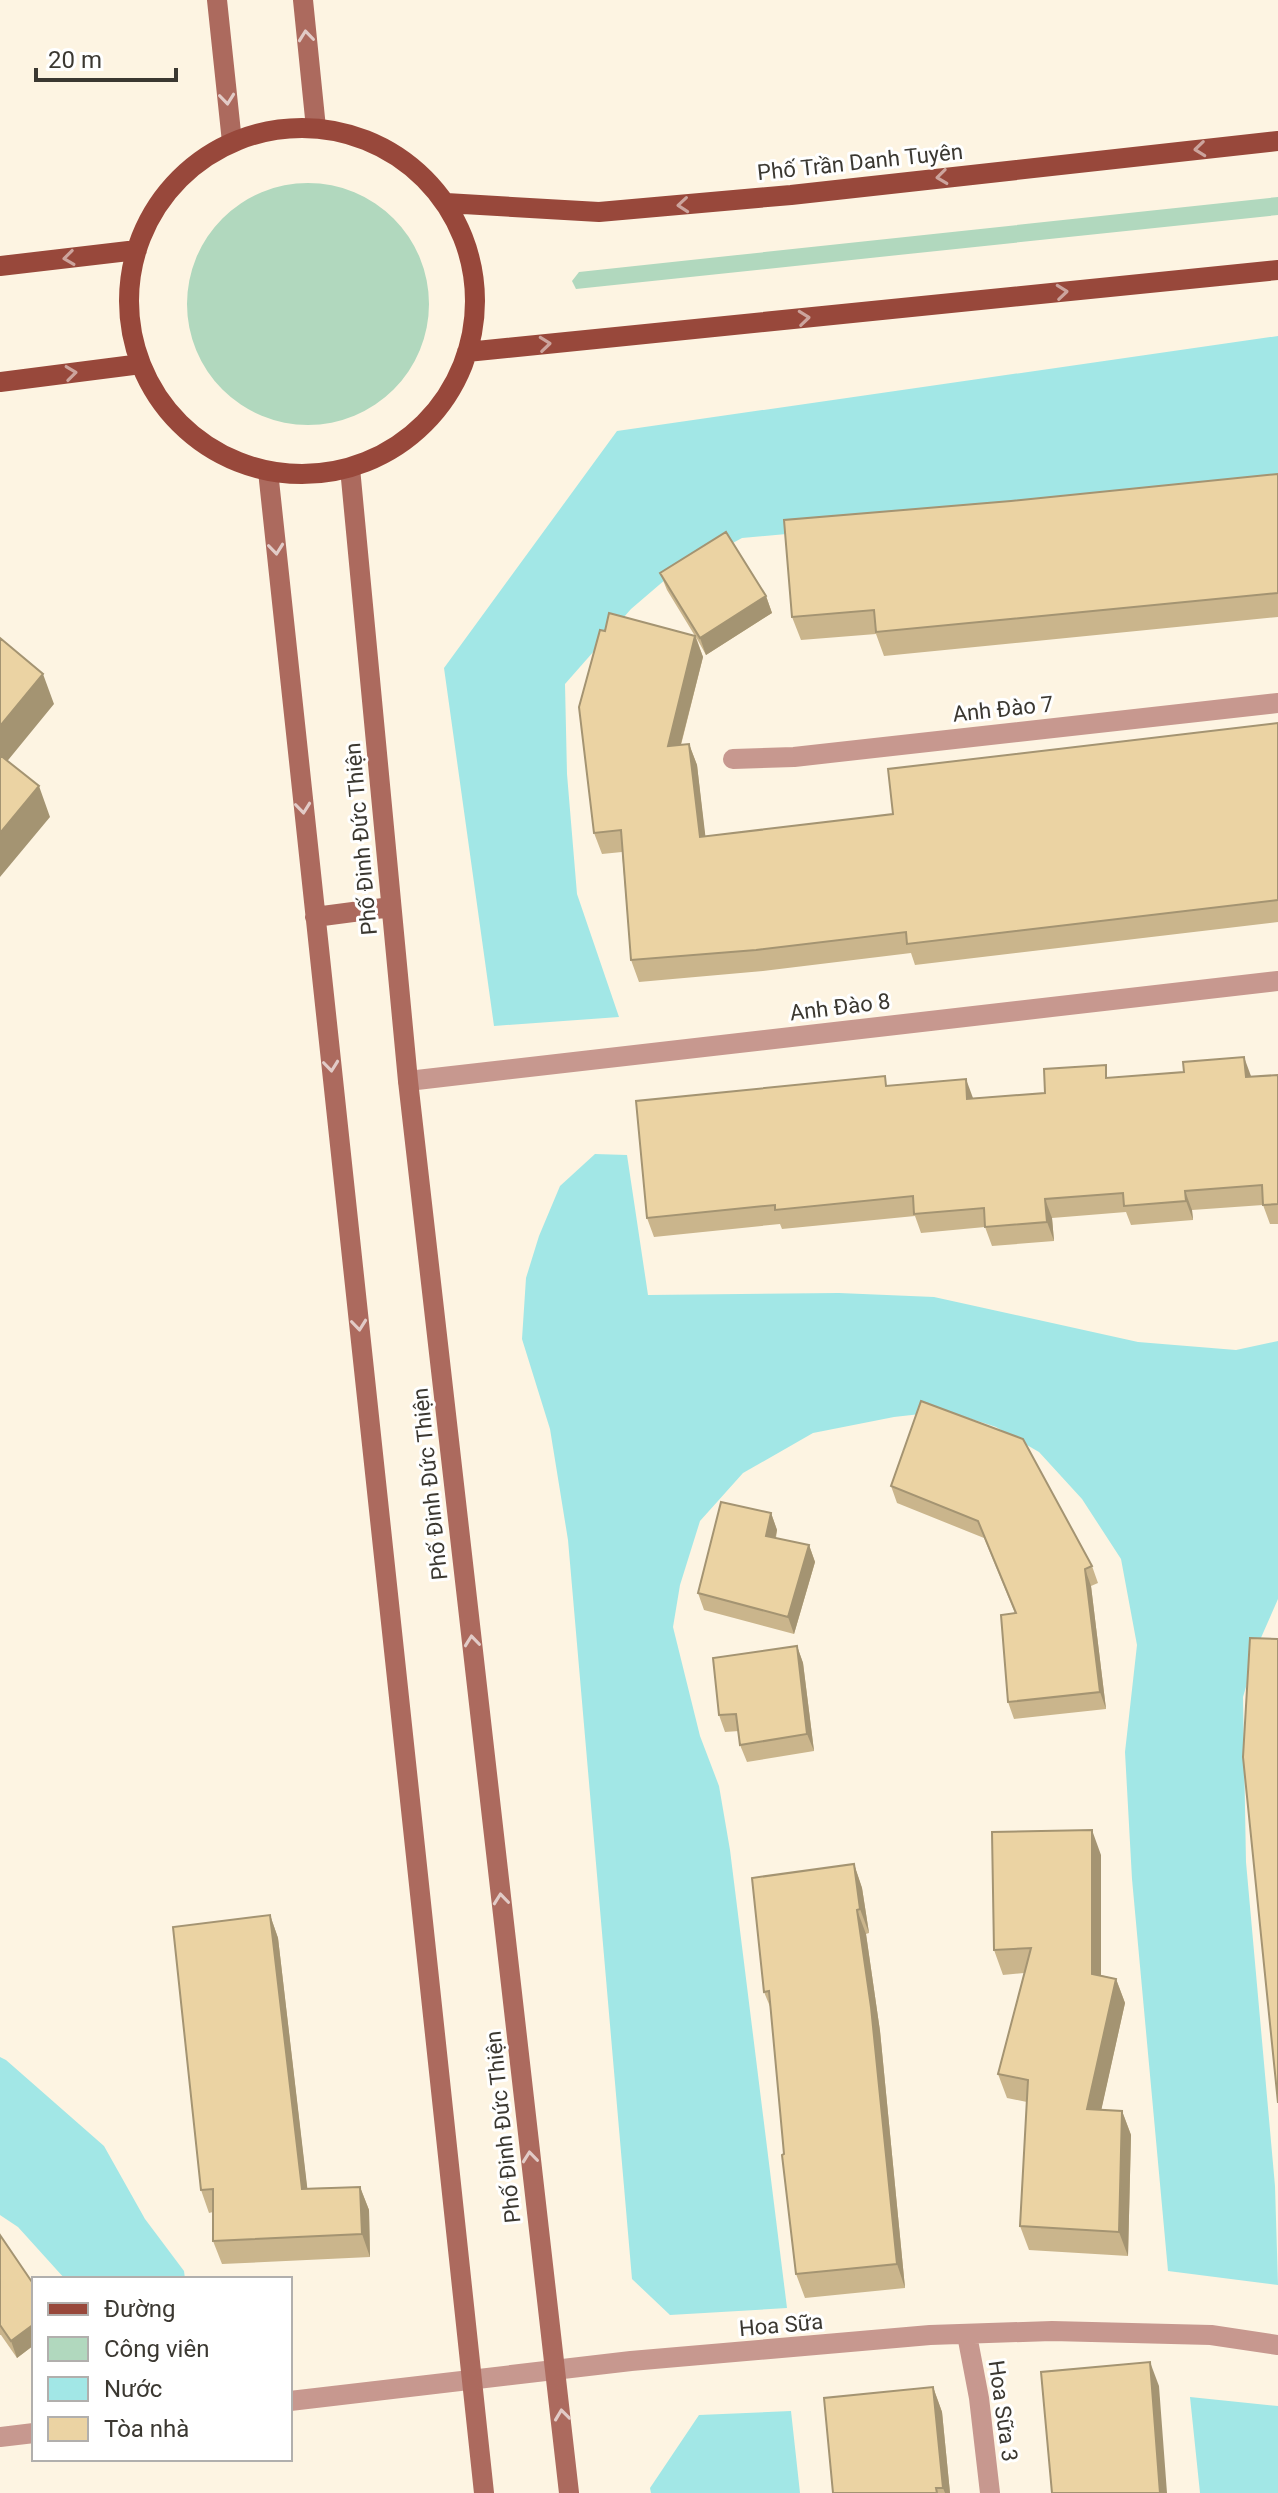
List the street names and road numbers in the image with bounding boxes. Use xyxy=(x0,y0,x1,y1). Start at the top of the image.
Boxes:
street label: Phố Trần Danh Tuyên xyxy=(756,139,964,185)
street label: Anh Đào 7 xyxy=(951,691,1055,727)
street label: Phố Đinh Đức Thiện xyxy=(340,742,382,936)
street label: Anh Đào 8 xyxy=(788,988,892,1026)
street label: Phố Đinh Đức Thiện xyxy=(407,1387,453,1581)
street label: Phố Đinh Đức Thiện xyxy=(480,2030,526,2224)
street label: Hoa Sữa xyxy=(738,2309,824,2341)
street label: Hoa Sữa 3 xyxy=(984,2359,1022,2463)

